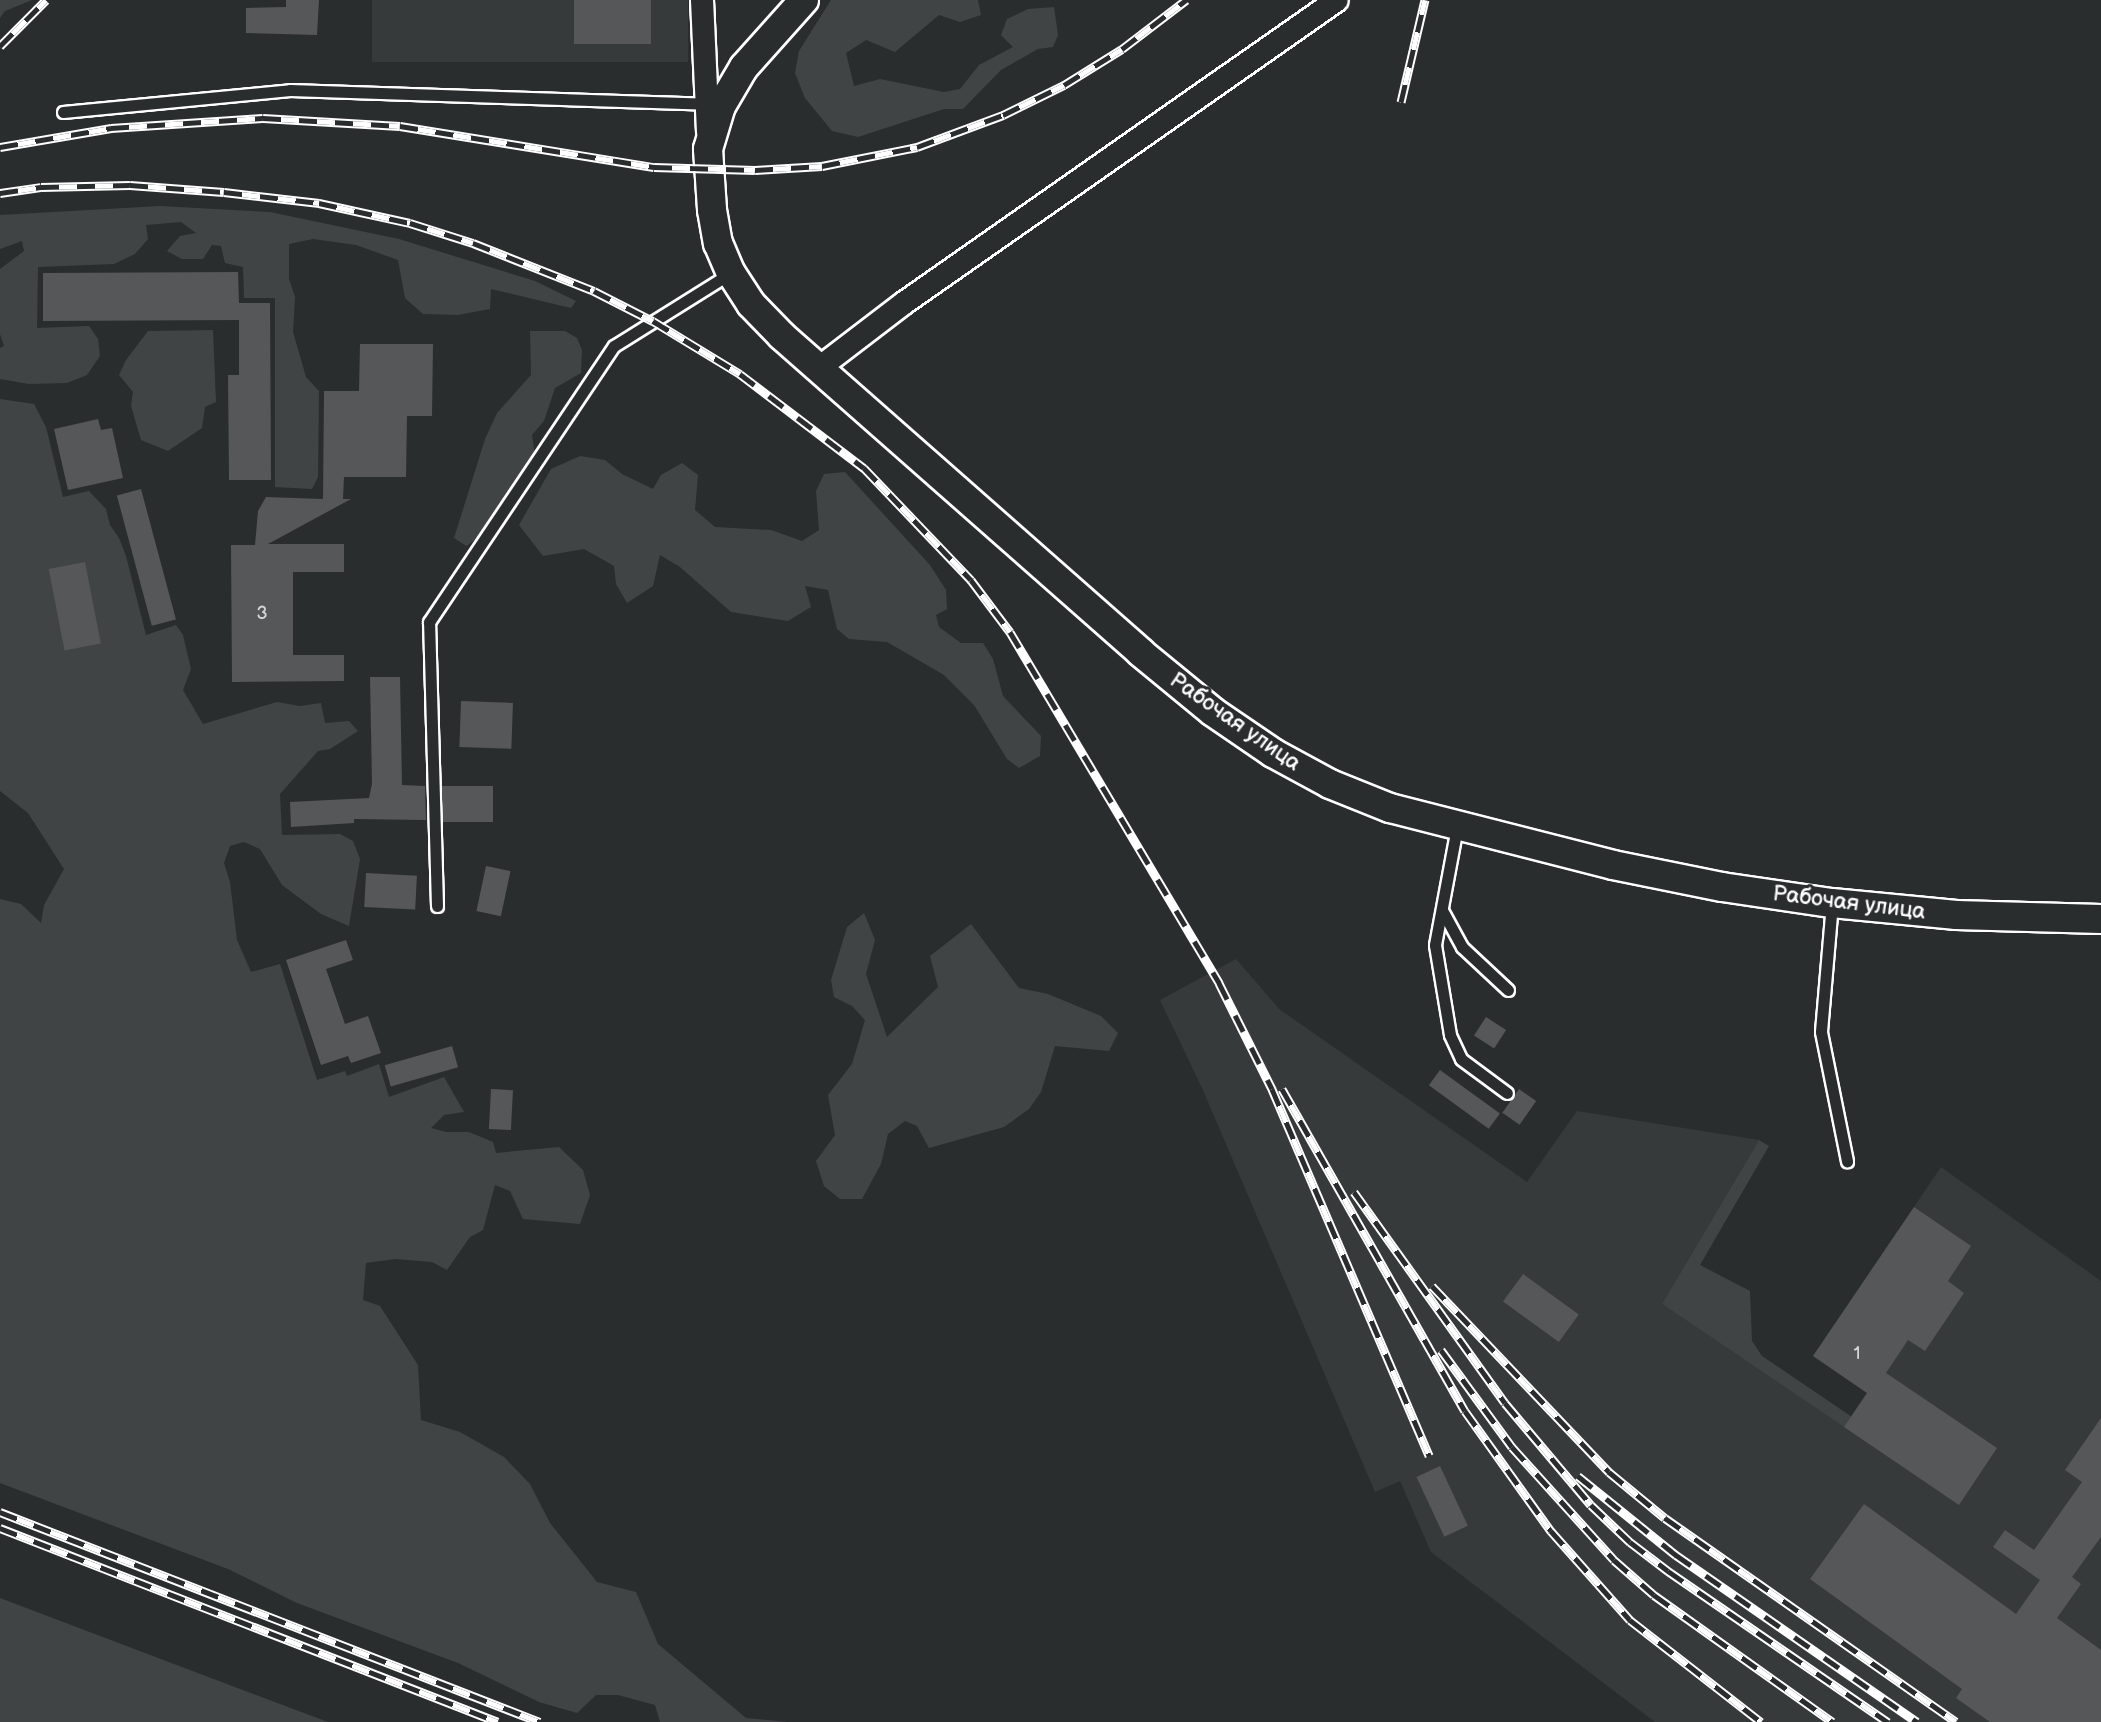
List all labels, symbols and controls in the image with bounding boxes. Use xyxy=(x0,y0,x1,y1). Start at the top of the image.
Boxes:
house number: 3 xyxy=(256,603,268,625)
street label: Рабочая улица xyxy=(1164,667,1306,777)
street label: Рабочая улица xyxy=(1771,881,1927,925)
house number: 1 xyxy=(1854,1343,1860,1365)

